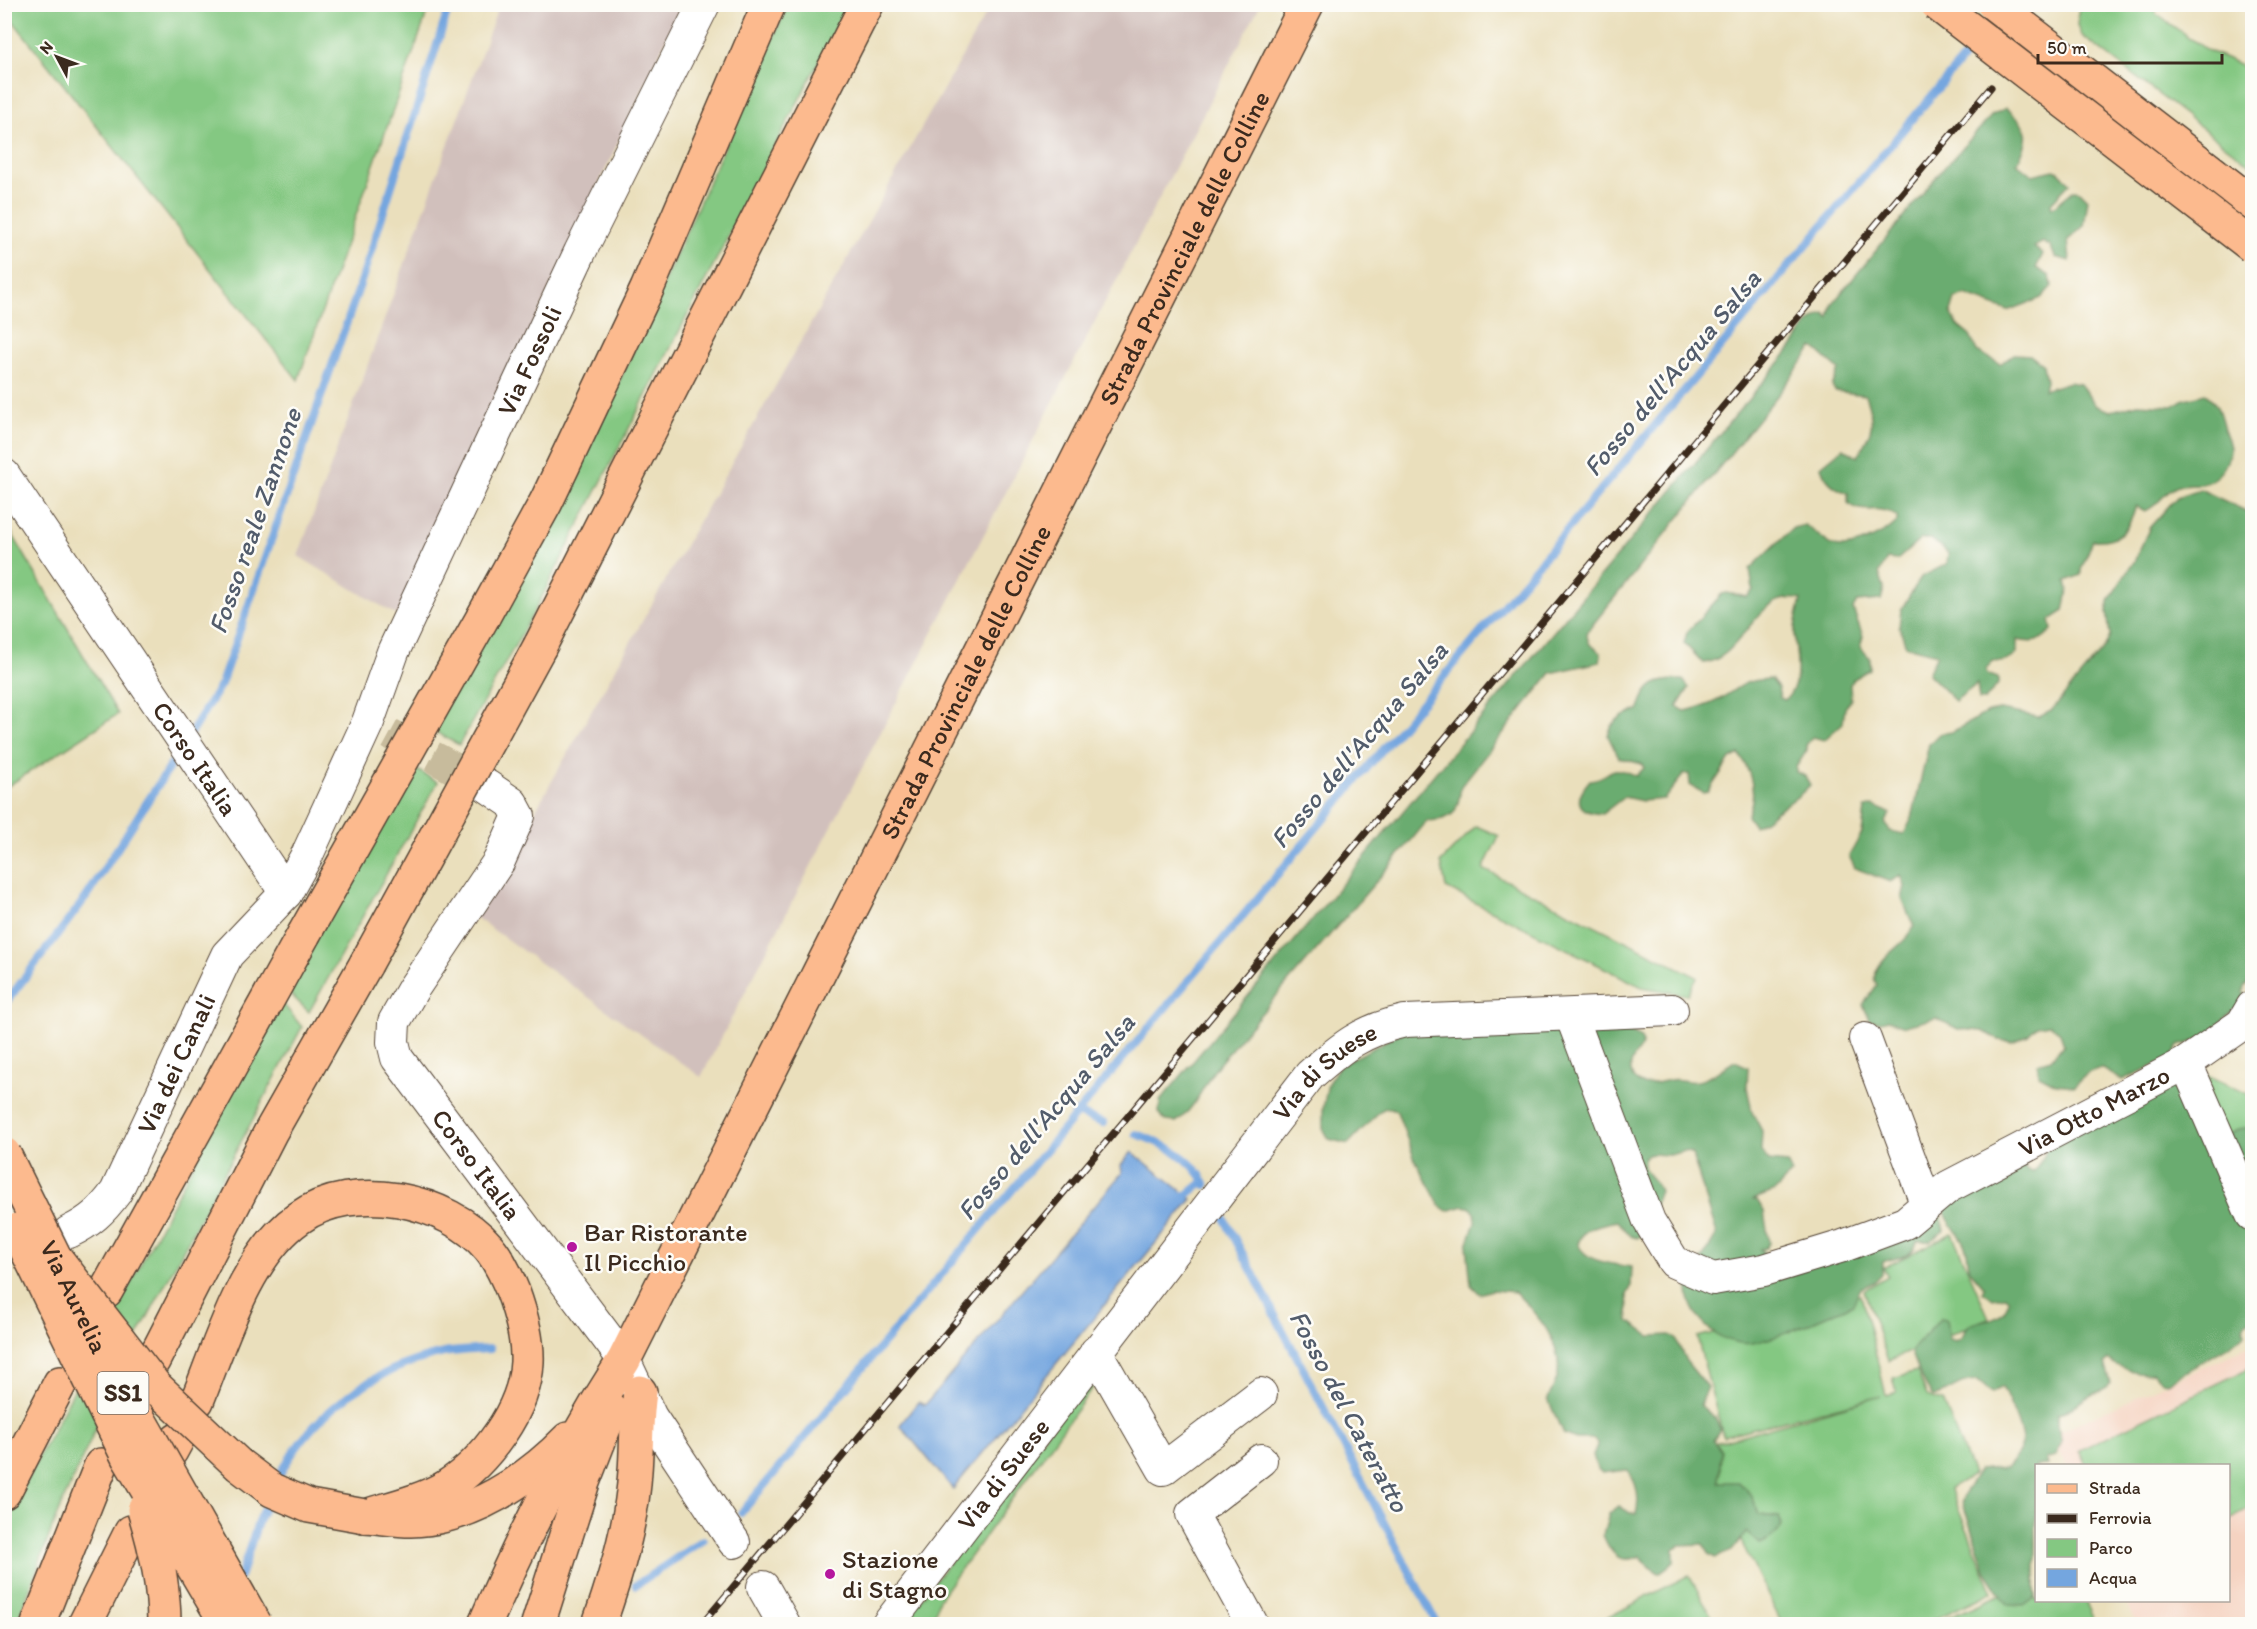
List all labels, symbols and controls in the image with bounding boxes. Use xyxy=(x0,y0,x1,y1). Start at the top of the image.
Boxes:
north arrow xyxy=(27,27,87,87)
scale bar xyxy=(2038,27,2222,65)
text: N xyxy=(35,37,57,58)
text: 50 m xyxy=(2047,37,2087,59)
street label: Strada Provinciale delle Colline xyxy=(1092,85,1277,410)
water label: Fosso dell'Acqua Salsa xyxy=(1575,262,1768,483)
street label: Via Fossoli xyxy=(490,300,569,421)
water label: Fosso reale Zannone xyxy=(201,403,309,638)
street label: Strada Provinciale delle Colline xyxy=(873,519,1058,844)
water label: Fosso dell'Acqua Salsa xyxy=(1262,634,1455,855)
street label: Corso Italia xyxy=(145,695,245,822)
street label: Via dei Canali xyxy=(130,989,223,1139)
water label: Fosso dell'Acqua Salsa xyxy=(949,1006,1142,1227)
street label: Via di Suese xyxy=(1265,1015,1382,1127)
street label: Via Otto Marzo xyxy=(2013,1058,2175,1164)
street label: Corso Italia xyxy=(425,1102,529,1226)
place label: Bar Ristorante Il Picchio xyxy=(584,1216,748,1278)
street label: Via Aurelia xyxy=(33,1235,116,1359)
marker: Bar Ristorante Il Picchio xyxy=(565,1240,579,1254)
water label: Fosso del Cateratto xyxy=(1282,1304,1417,1519)
road number: SS1 xyxy=(98,1372,148,1414)
street label: Via di Suese xyxy=(950,1412,1056,1537)
legend xyxy=(2035,1464,2230,1602)
text: Strada xyxy=(2089,1477,2141,1499)
text: Ferrovia xyxy=(2089,1507,2152,1529)
text: Parco xyxy=(2089,1537,2133,1559)
place label: Stazione di Stagno xyxy=(842,1543,947,1605)
marker: Stazione di Stagno xyxy=(823,1567,837,1581)
text: Acqua xyxy=(2089,1567,2137,1589)

